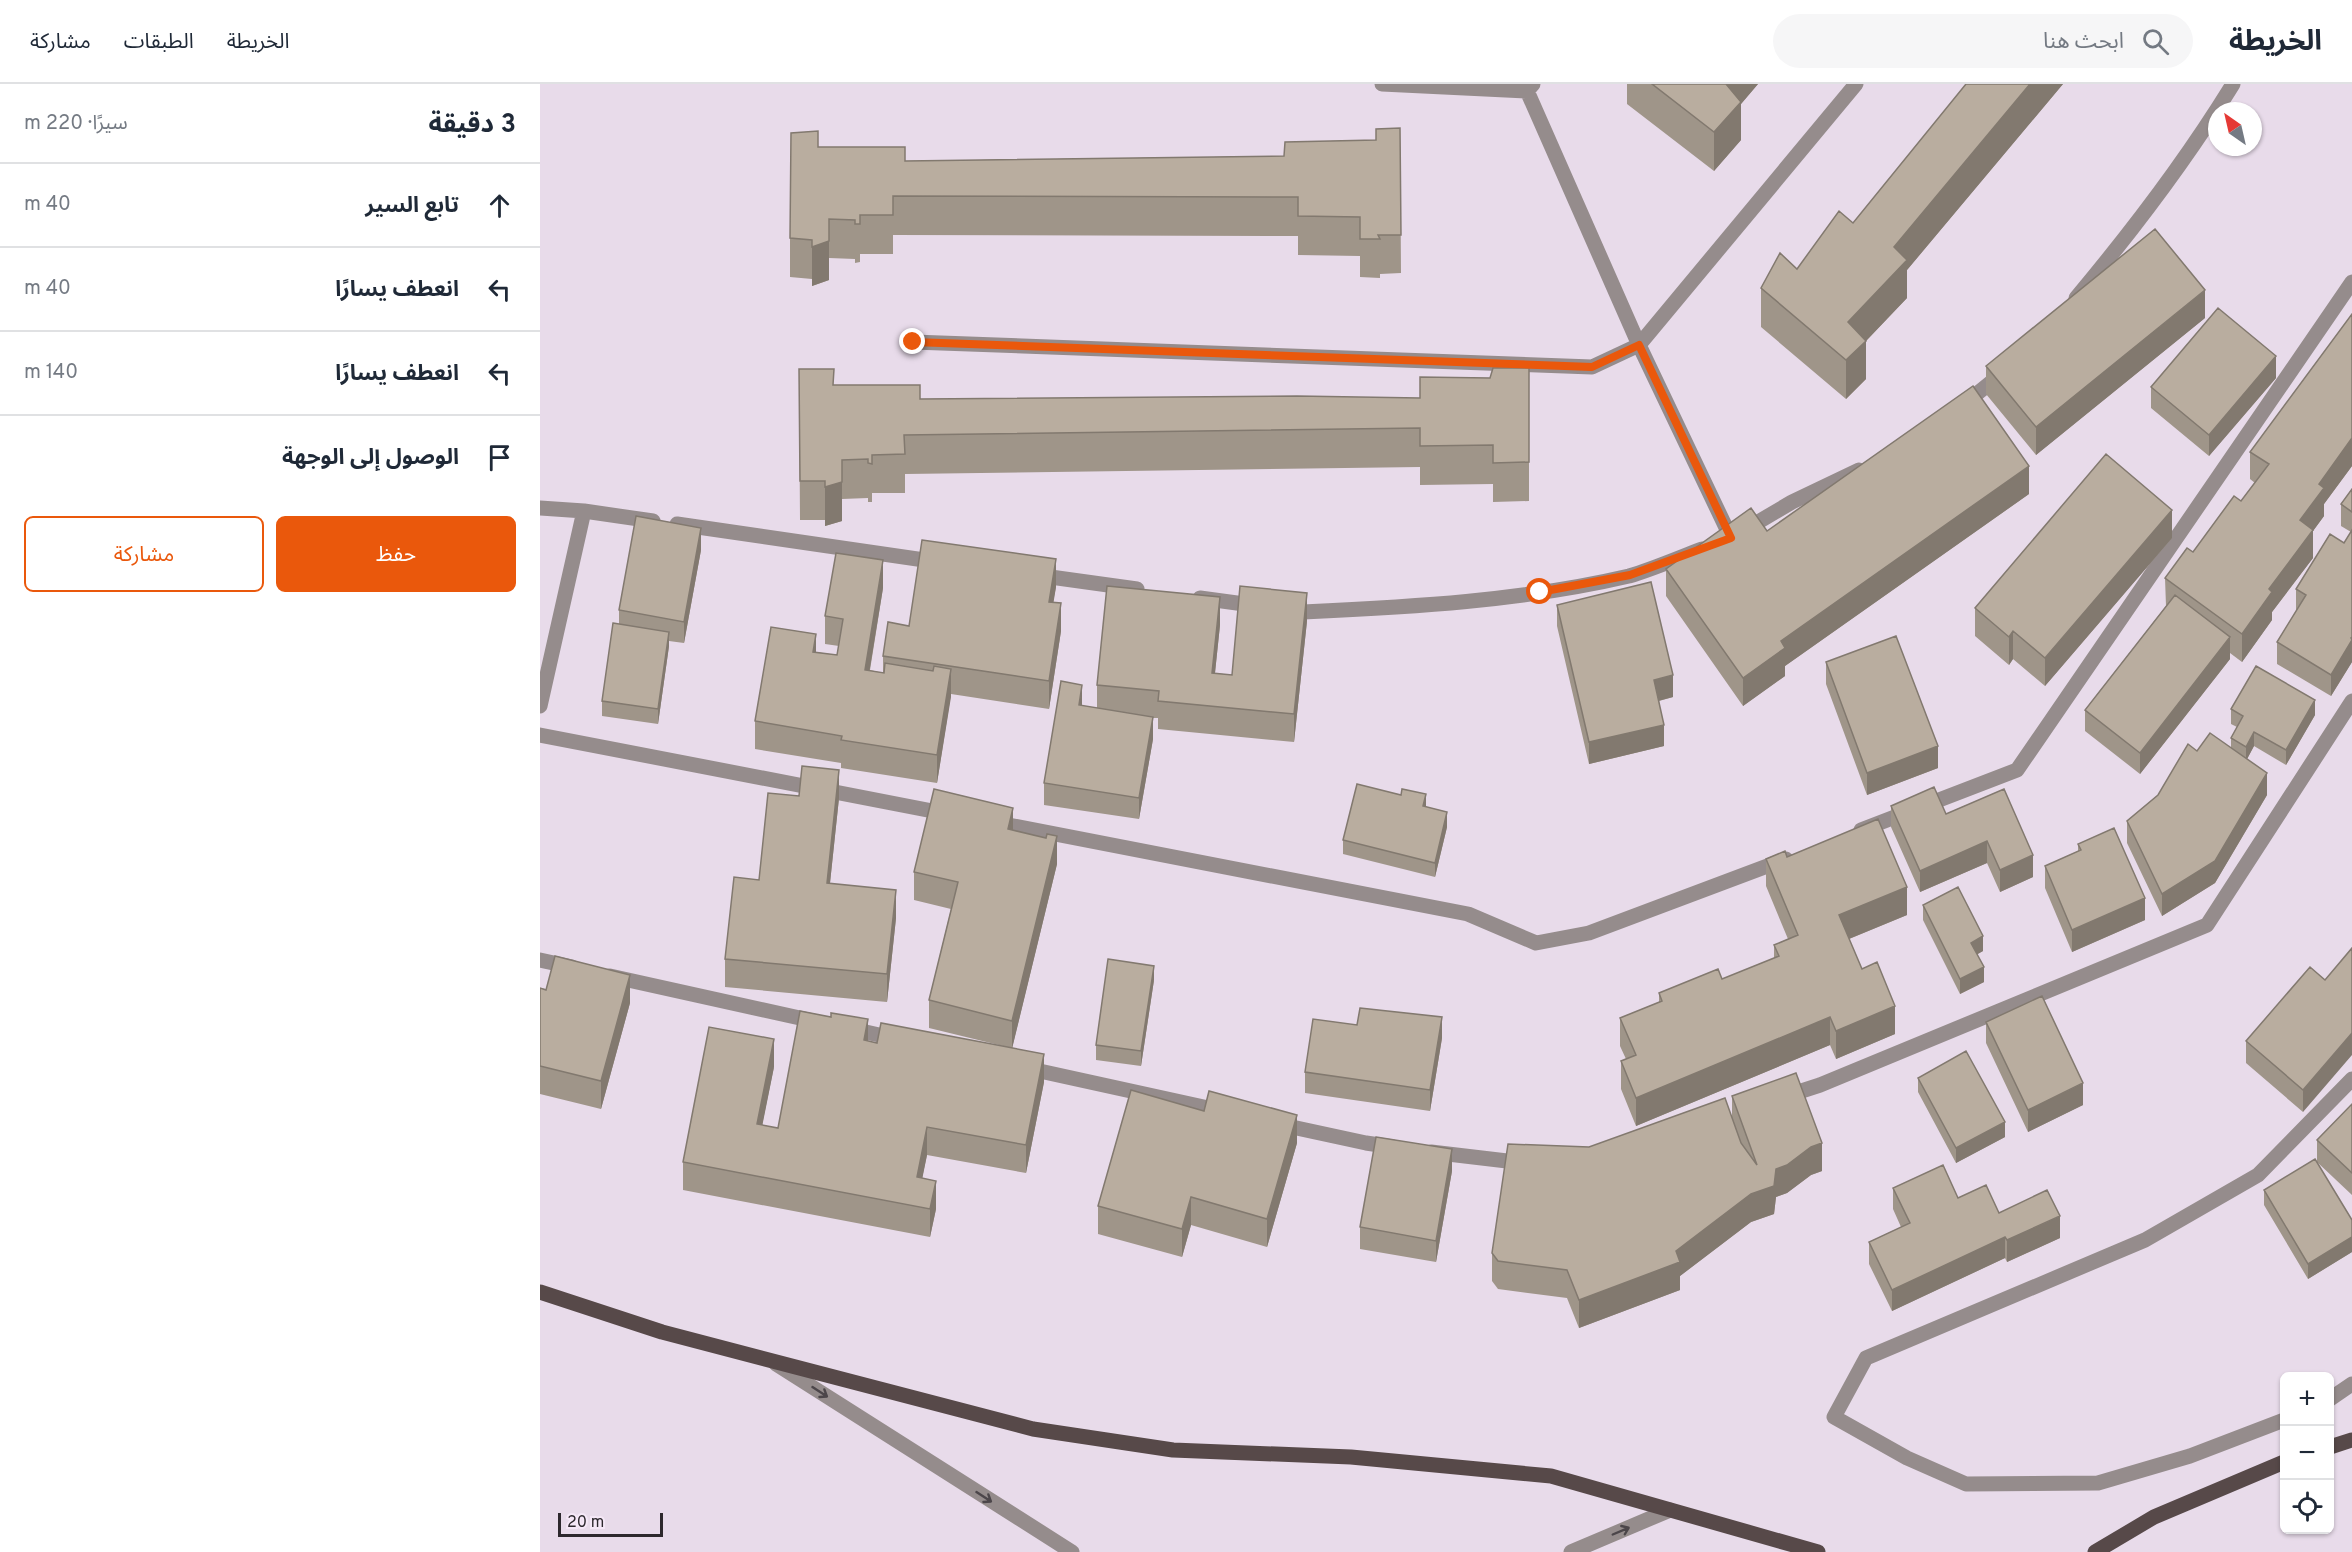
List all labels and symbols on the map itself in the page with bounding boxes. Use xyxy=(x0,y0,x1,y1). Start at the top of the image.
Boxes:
north arrow xyxy=(2208,102,2262,156)
route end xyxy=(899,328,925,354)
route start xyxy=(1526,578,1552,604)
one-way arrow xyxy=(811,1386,828,1398)
one-way arrow xyxy=(976,1490,993,1503)
scale bar xyxy=(558,1510,663,1538)
one-way arrow xyxy=(1611,1525,1629,1536)

